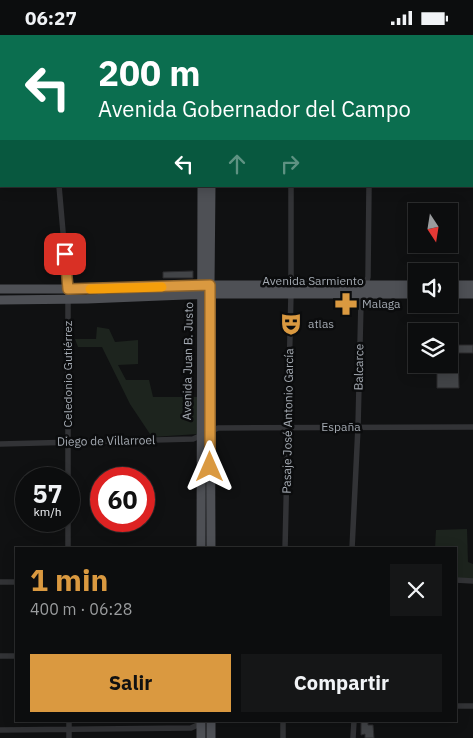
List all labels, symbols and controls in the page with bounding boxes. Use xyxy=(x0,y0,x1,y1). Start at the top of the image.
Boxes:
text: 06:27 xyxy=(25,6,77,30)
text: 200 m xyxy=(98,50,201,96)
icon: left xyxy=(15,55,80,120)
text: Avenida Gobernador del Campo xyxy=(98,94,411,123)
icon: left xyxy=(170,150,198,178)
icon: ahead xyxy=(223,150,251,178)
icon: right xyxy=(276,150,304,178)
north arrow xyxy=(408,203,458,253)
map controls xyxy=(408,203,458,373)
pin xyxy=(44,233,86,275)
icon: arrive xyxy=(51,240,79,268)
button: sound xyxy=(408,263,458,313)
street label: Avenida Sarmiento xyxy=(262,273,364,288)
pharmacy icon: Malaga xyxy=(333,291,359,317)
place label: Malaga xyxy=(362,296,401,311)
street label: Avenida Juan B. Justo xyxy=(179,302,196,420)
theatre icon: atlas xyxy=(278,311,304,337)
place label: atlas xyxy=(308,316,334,331)
street label: Celedonio Gutiérrez xyxy=(60,320,75,427)
button: layers xyxy=(408,323,458,373)
street label: Balcarce xyxy=(351,343,366,391)
street label: Pasaje José Antonio García xyxy=(279,347,296,494)
street label: España xyxy=(321,419,361,434)
street label: Diego de Villarroel xyxy=(57,432,155,449)
position arrow xyxy=(183,440,235,492)
speed limit sign: 60 xyxy=(90,467,155,532)
text: 57 xyxy=(32,477,63,510)
text: km/h xyxy=(33,504,62,519)
text: 1 min xyxy=(30,560,108,599)
button: close xyxy=(390,564,442,616)
text: 400 m · 06:28 xyxy=(30,599,132,619)
button: Salir xyxy=(30,654,231,712)
button: Compartir xyxy=(241,654,442,712)

